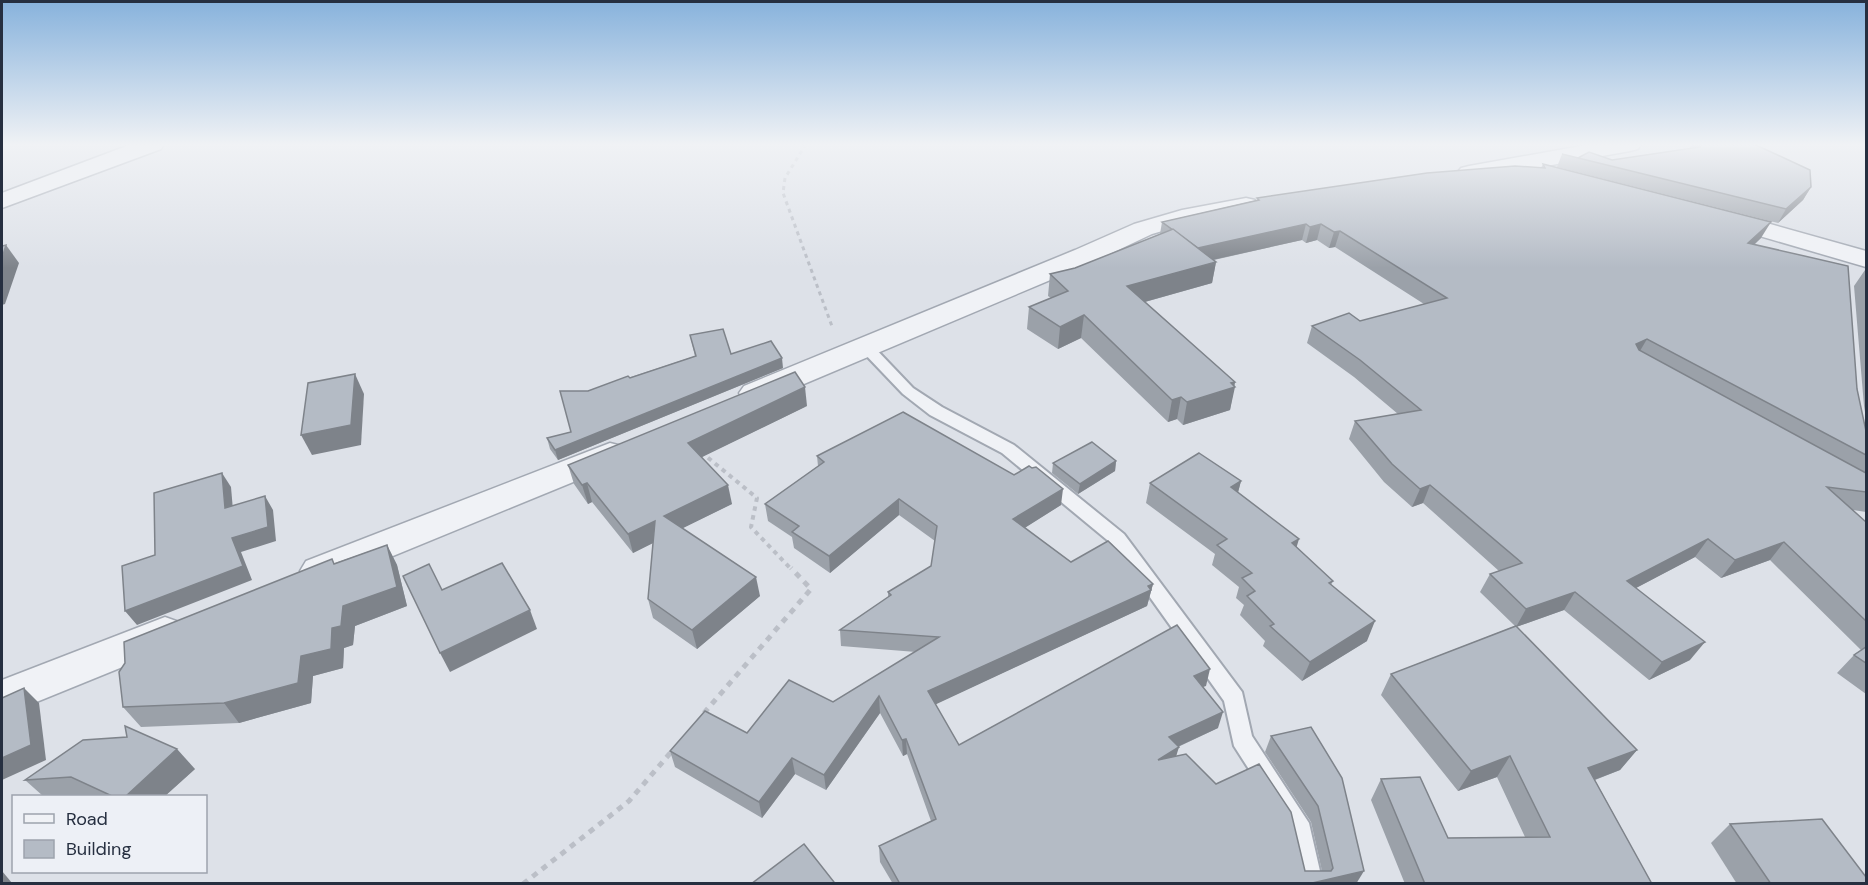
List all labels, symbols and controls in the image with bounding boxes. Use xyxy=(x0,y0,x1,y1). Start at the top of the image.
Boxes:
legend xyxy=(12,795,207,873)
text: Road xyxy=(66,807,108,831)
text: Building xyxy=(66,837,131,861)

